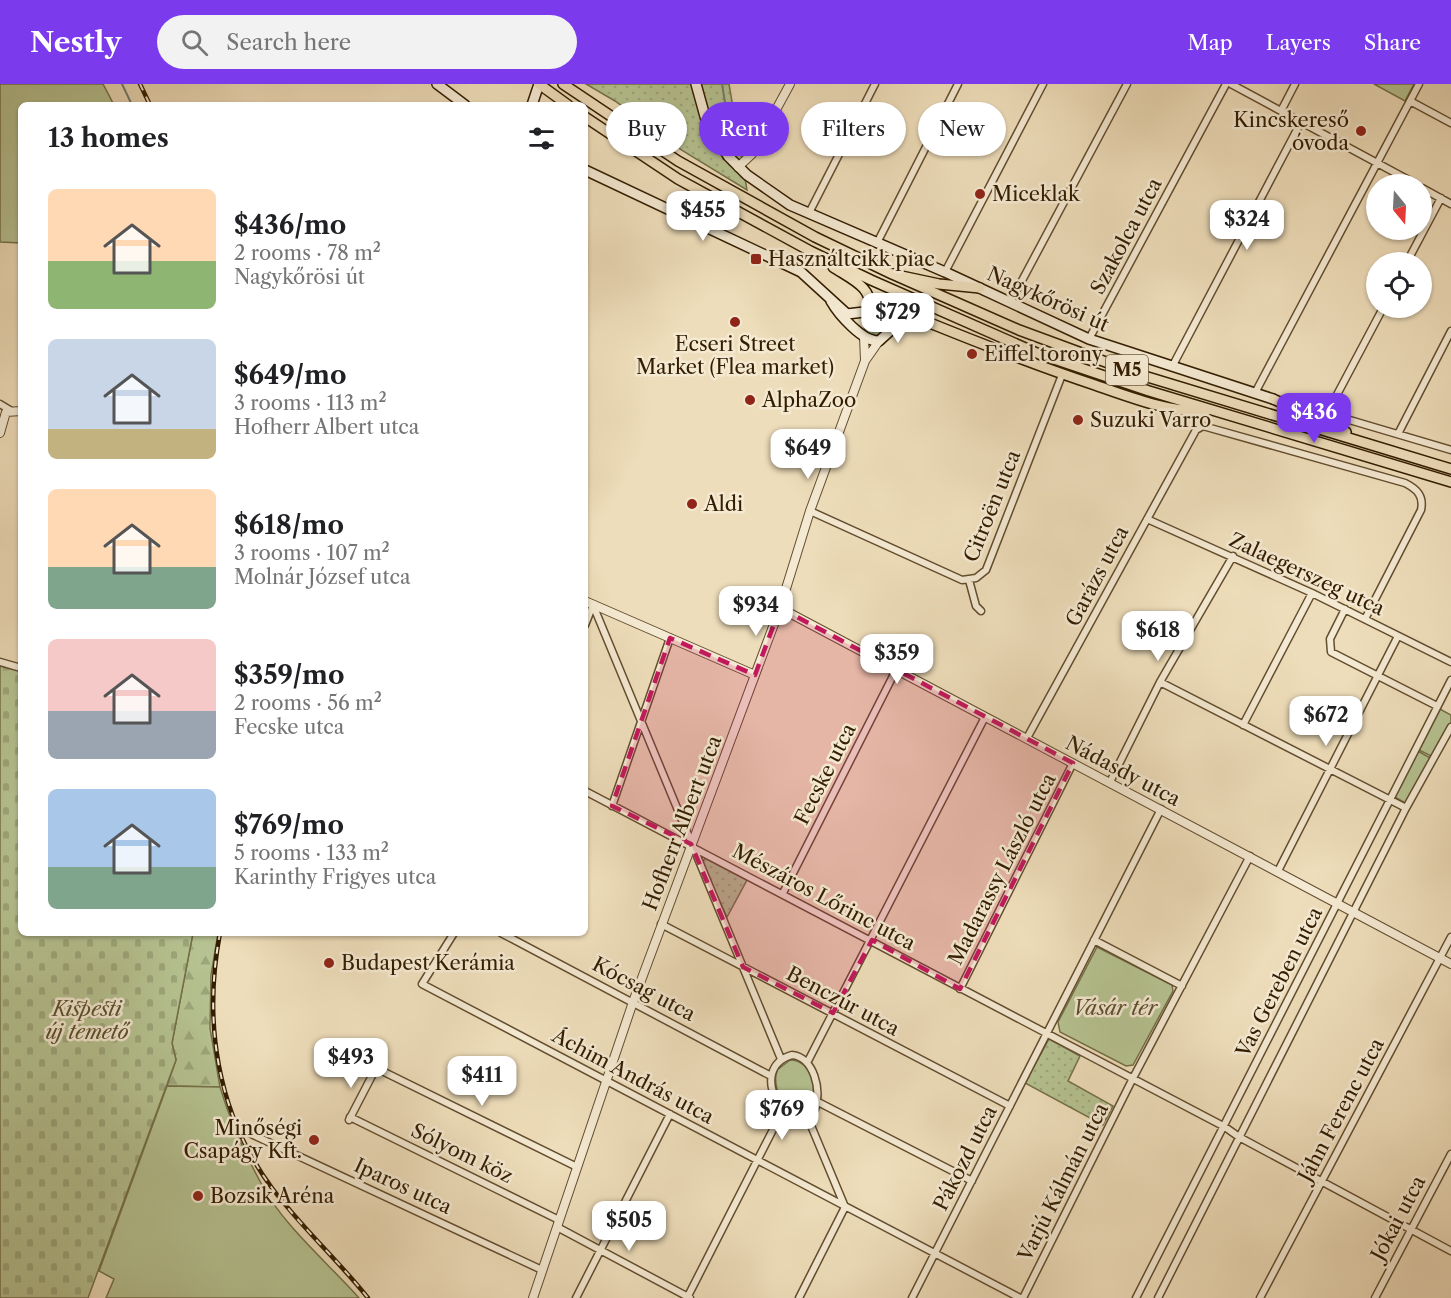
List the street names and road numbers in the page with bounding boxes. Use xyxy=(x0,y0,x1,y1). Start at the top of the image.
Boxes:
street label: Szakolca utca xyxy=(1085,173,1167,298)
street label: Nagykőrösi út xyxy=(983,261,1113,337)
road number: M5 xyxy=(1106,355,1148,385)
street label: Citroën utca xyxy=(959,446,1025,565)
street label: Garázs utca xyxy=(1061,521,1134,630)
street label: Zalaegerszeg utca xyxy=(1226,528,1389,621)
street label: Fecske utca xyxy=(789,719,861,829)
street label: Nádasdy utca xyxy=(1062,731,1185,811)
street label: Hofherr Albert utca xyxy=(638,732,727,914)
street label: Madarassy László utca xyxy=(943,769,1061,969)
street label: Mészáros Lőrinc utca xyxy=(728,839,920,956)
street label: Vas Gereben utca xyxy=(1230,902,1327,1062)
street label: Kócsag utca xyxy=(588,952,700,1026)
street label: Benczúr utca xyxy=(782,961,904,1041)
street label: Áchim András utca xyxy=(547,1022,719,1129)
street label: Jáhn Ferenc utca xyxy=(1292,1034,1389,1189)
street label: Varjú Kálmán utca xyxy=(1012,1099,1113,1266)
street label: Pákozd utca xyxy=(928,1101,1002,1215)
street label: Sólyom köz xyxy=(407,1118,517,1188)
street label: Iparos utca xyxy=(350,1153,456,1219)
street label: Jókai utca xyxy=(1364,1171,1431,1267)

